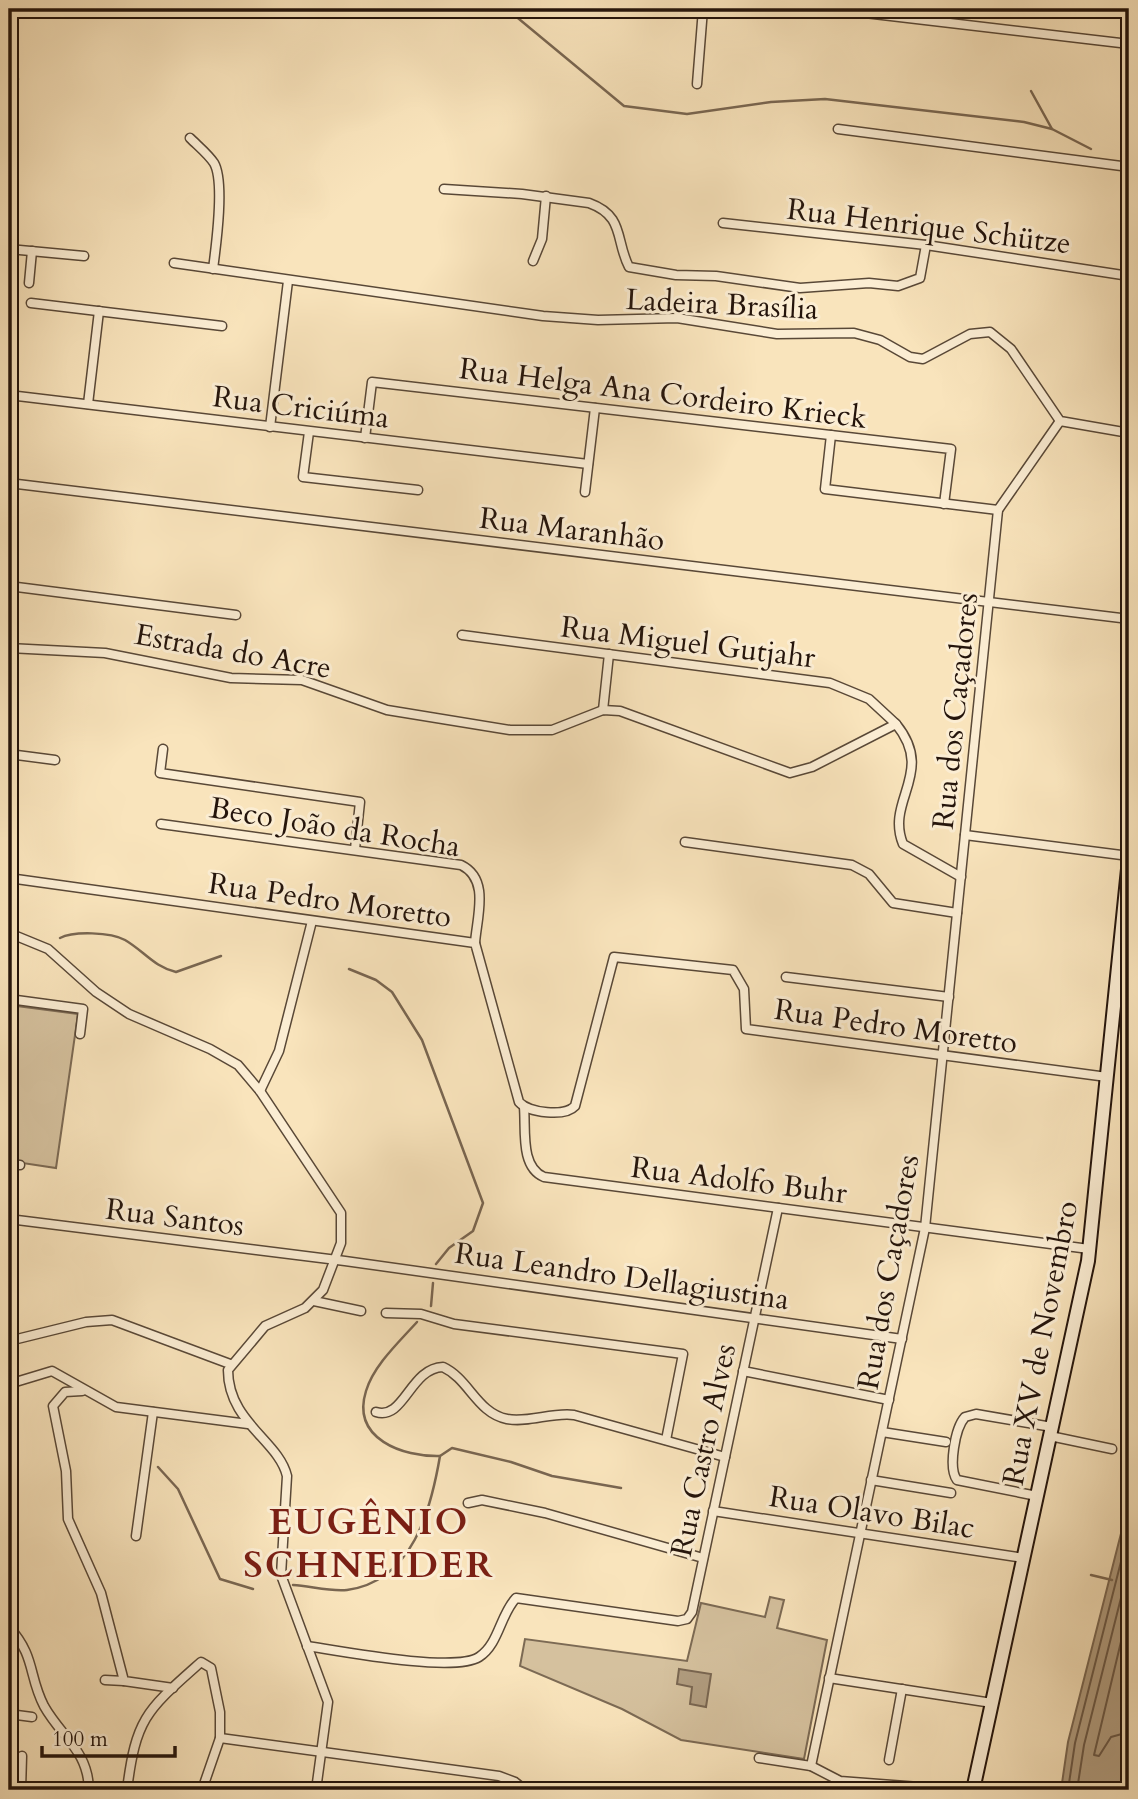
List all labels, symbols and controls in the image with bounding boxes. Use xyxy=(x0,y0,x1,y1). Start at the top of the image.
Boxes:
street label: Rua Henrique Schütze xyxy=(785,189,1073,264)
street label: Ladeira Brasília xyxy=(625,279,819,330)
street label: Rua Helga Ana Cordeiro Krieck xyxy=(457,348,869,439)
street label: Rua Criciúma xyxy=(210,376,392,439)
street label: Rua Maranhão xyxy=(477,498,667,561)
street label: Rua dos Caçadores xyxy=(923,591,988,831)
street label: Rua Miguel Gutjahr xyxy=(558,607,818,678)
street label: Estrada do Acre xyxy=(131,614,334,689)
street label: Beco João da Rocha xyxy=(207,787,463,868)
street label: Rua Pedro Moretto xyxy=(206,863,454,938)
street label: Rua Pedro Moretto xyxy=(772,989,1020,1064)
street label: Rua Adolfo Buhr xyxy=(629,1147,849,1214)
street label: Rua dos Caçadores xyxy=(848,1151,929,1393)
street label: Rua Santos xyxy=(103,1189,246,1246)
street label: Rua XV de Novembro xyxy=(993,1197,1088,1489)
street label: Rua Leandro Dellagiustina xyxy=(452,1233,792,1320)
street label: Rua Castro Alves xyxy=(661,1340,746,1560)
street label: Rua Olavo Bilac xyxy=(766,1476,978,1549)
district label: EUGÊNIO SCHNEIDER xyxy=(243,1497,495,1590)
scale bar xyxy=(42,1715,175,1759)
text: 100 m xyxy=(52,1725,108,1754)

